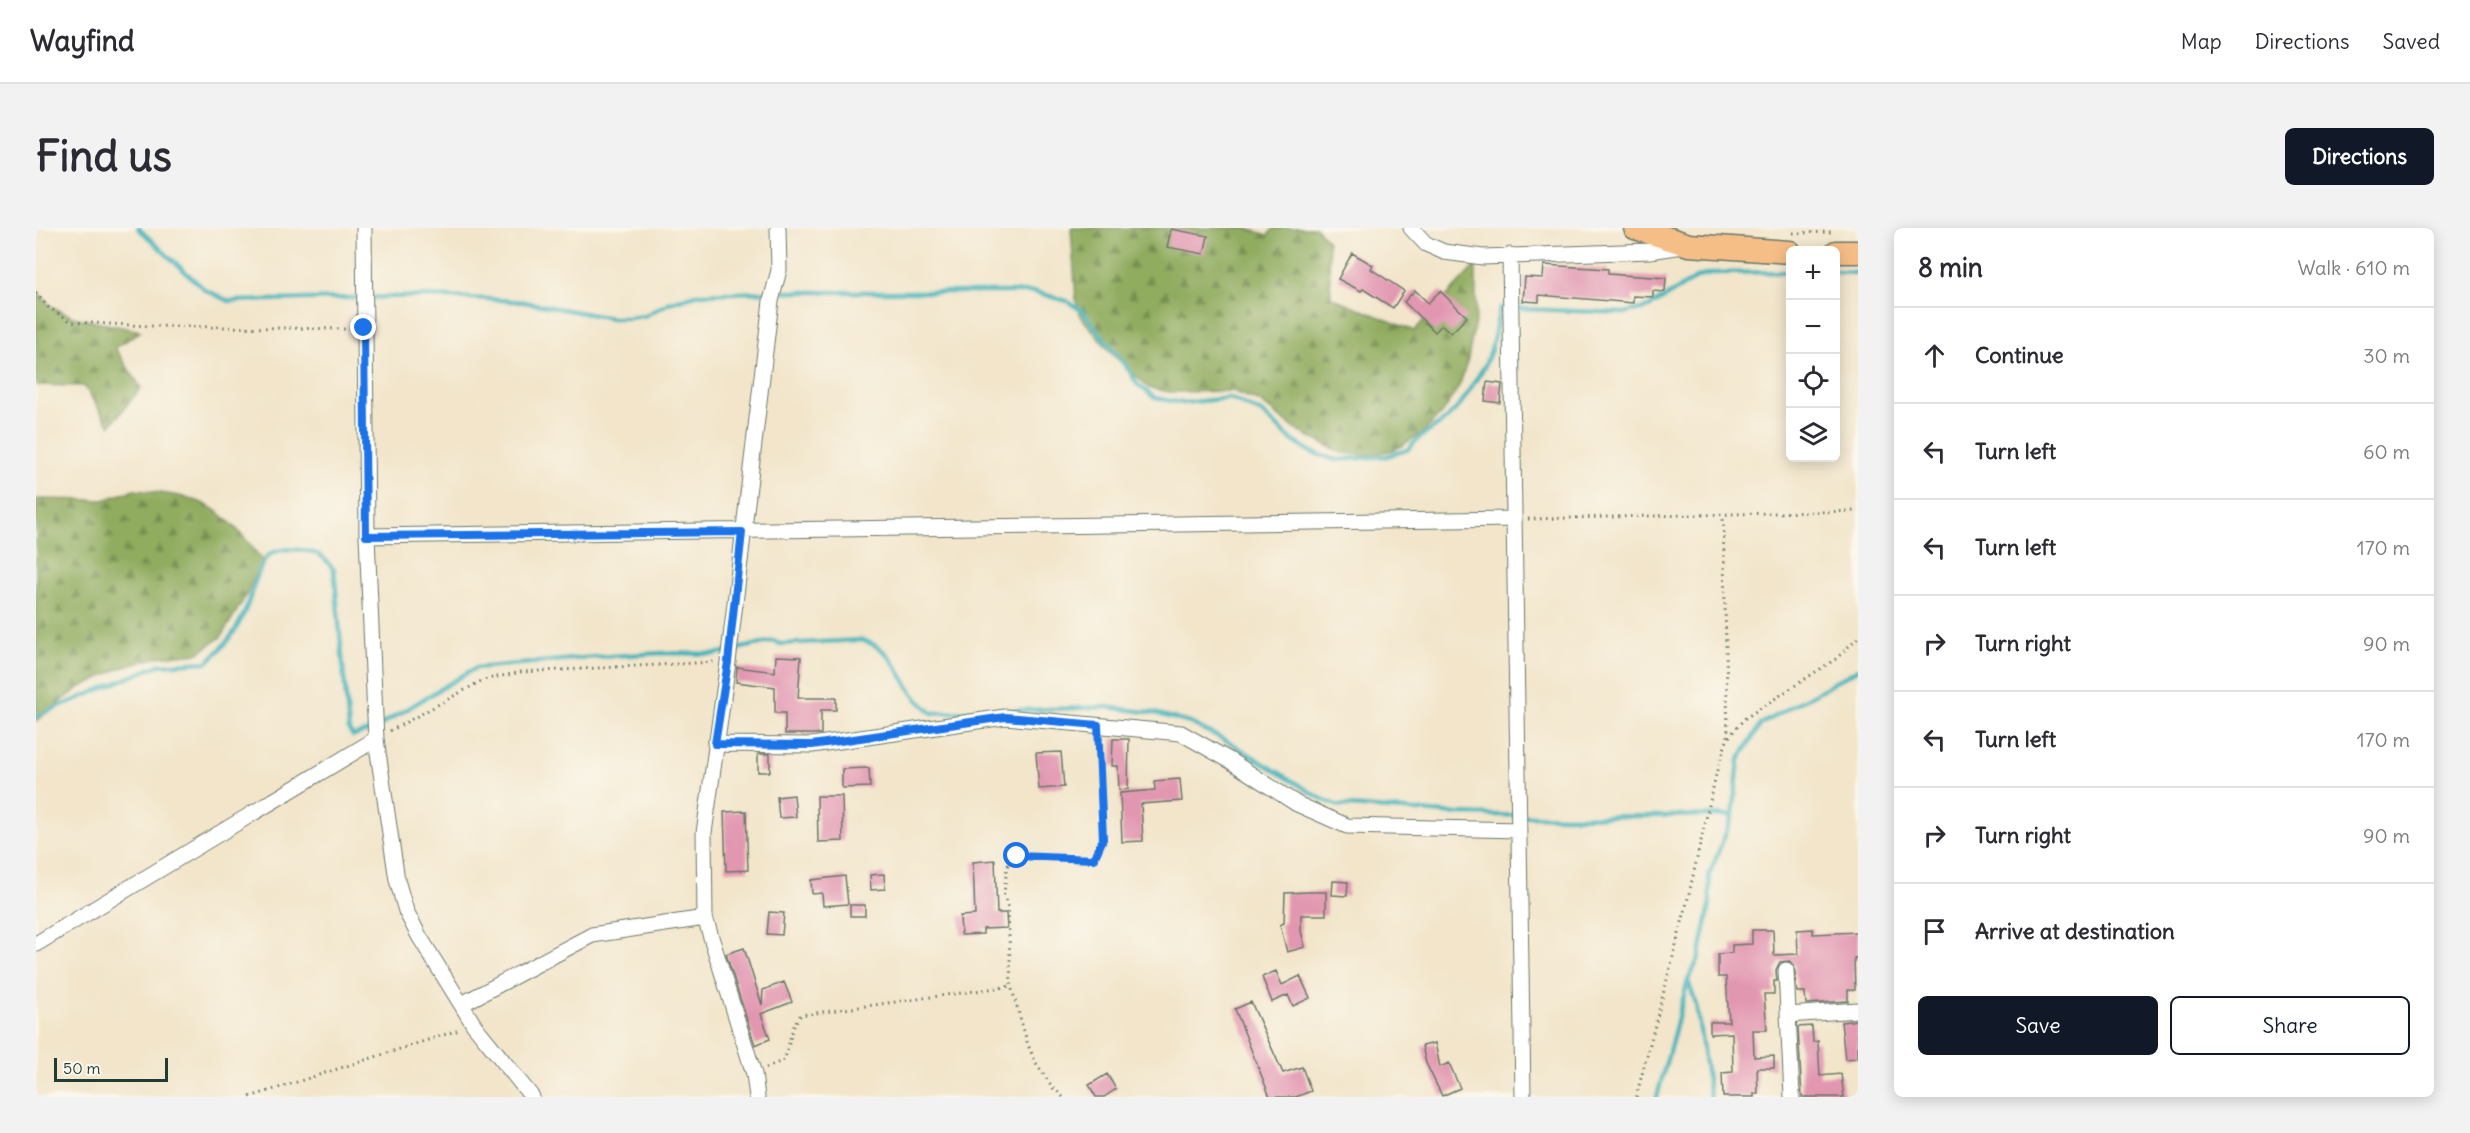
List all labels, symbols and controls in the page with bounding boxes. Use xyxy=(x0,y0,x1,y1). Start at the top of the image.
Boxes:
text: Wayfind xyxy=(30,23,134,59)
text: Map xyxy=(2181,28,2222,55)
text: Directions xyxy=(2255,28,2349,55)
text: Saved xyxy=(2382,28,2440,55)
button: Directions xyxy=(2285,128,2434,185)
text: Find us xyxy=(36,130,172,182)
map controls xyxy=(1786,246,1840,462)
button: + xyxy=(1786,246,1840,300)
text: 8 min xyxy=(1918,251,1983,284)
text: Walk · 610 m xyxy=(2297,255,2410,280)
button: − xyxy=(1786,300,1840,354)
route end xyxy=(350,314,376,340)
icon: ahead xyxy=(1918,339,1951,372)
text: Continue xyxy=(1975,341,2064,369)
text: 30 m xyxy=(2363,343,2410,368)
button: locate xyxy=(1786,354,1840,408)
button: layers xyxy=(1786,408,1840,462)
icon: left xyxy=(1918,435,1951,468)
text: Turn left xyxy=(1975,437,2056,465)
text: 60 m xyxy=(2363,439,2410,464)
icon: left xyxy=(1918,531,1951,564)
text: Turn left xyxy=(1975,533,2056,561)
text: 170 m xyxy=(2357,535,2410,560)
icon: right xyxy=(1918,627,1951,660)
text: Turn right xyxy=(1975,629,2071,657)
text: 90 m xyxy=(2363,631,2410,656)
icon: left xyxy=(1918,723,1951,756)
text: Turn left xyxy=(1975,725,2056,753)
text: 170 m xyxy=(2357,727,2410,752)
icon: right xyxy=(1918,819,1951,852)
text: Turn right xyxy=(1975,821,2071,849)
text: 90 m xyxy=(2363,823,2410,848)
route start xyxy=(1003,842,1029,868)
icon: arrive xyxy=(1918,915,1951,948)
text: Arrive at destination xyxy=(1975,917,2175,945)
button: Save xyxy=(1918,996,2158,1055)
button: Share xyxy=(2170,996,2410,1055)
scale bar xyxy=(54,1055,168,1082)
text: 50 m xyxy=(63,1058,101,1078)

